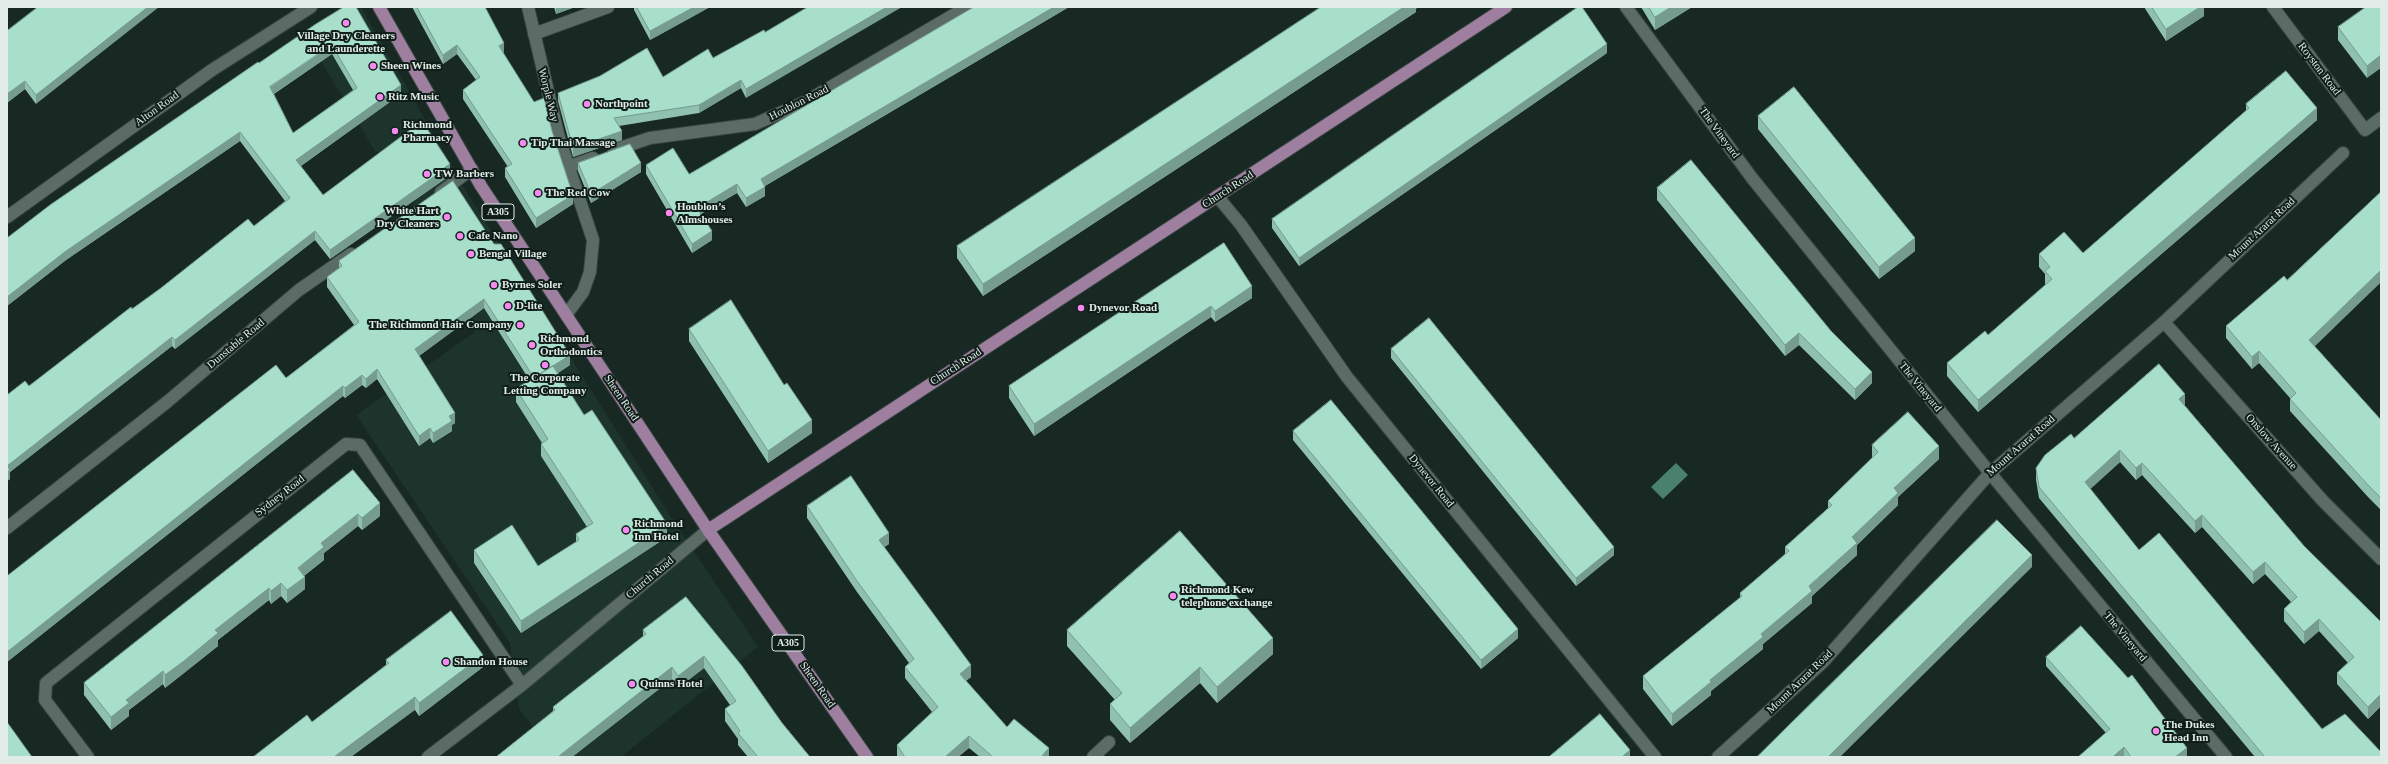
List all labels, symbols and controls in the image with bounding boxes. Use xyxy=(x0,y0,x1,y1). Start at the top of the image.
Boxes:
marker: Village Dry Cleaners and Launderette xyxy=(341,18,351,28)
place label: Village Dry Cleaners and Launderette xyxy=(297,29,395,55)
street label: Royston Road xyxy=(2295,40,2343,98)
place label: Sheen Wines xyxy=(381,59,441,73)
marker: Sheen Wines xyxy=(368,61,378,71)
street label: Worple Way xyxy=(535,67,561,123)
street label: Houblon Road xyxy=(767,82,831,124)
street label: Alton Road xyxy=(132,89,182,129)
place label: Ritz Music xyxy=(388,90,439,104)
marker: Ritz Music xyxy=(375,92,385,102)
place label: Northpoint xyxy=(595,97,648,111)
marker: Northpoint xyxy=(582,99,592,109)
street label: The Vineyard xyxy=(1696,105,1742,161)
place label: Richmond Pharmacy xyxy=(403,118,452,144)
marker: Richmond Pharmacy xyxy=(390,126,400,136)
place label: Tip Thai Massage xyxy=(531,136,615,150)
marker: Tip Thai Massage xyxy=(518,138,528,148)
place label: TW Barbers xyxy=(435,167,494,181)
marker: TW Barbers xyxy=(422,169,432,179)
street label: Church Road xyxy=(1200,169,1256,211)
place label: The Red Cow xyxy=(546,186,610,200)
marker: The Red Cow xyxy=(533,188,543,198)
street label: Mount Ararat Road xyxy=(2226,195,2298,263)
place label: Houblon’s Almshouses xyxy=(677,200,733,226)
place label: White Hart Dry Cleaners xyxy=(376,204,439,230)
road number: A305 xyxy=(482,204,514,220)
marker: Houblon’s Almshouses xyxy=(664,208,674,218)
marker: White Hart Dry Cleaners xyxy=(442,212,452,222)
place label: Cafe Nano xyxy=(468,229,518,243)
marker: Cafe Nano xyxy=(455,231,465,241)
place label: Bengal Village xyxy=(479,247,547,261)
marker: Bengal Village xyxy=(466,249,476,259)
place label: Byrnes Soler xyxy=(502,278,562,292)
marker: Byrnes Soler xyxy=(489,280,499,290)
place label: D-lite xyxy=(516,299,542,313)
marker: D-lite xyxy=(503,301,513,311)
place label: Dynevor Road xyxy=(1089,301,1157,315)
marker: Dynevor Road xyxy=(1076,303,1086,313)
street label: Dunstable Road xyxy=(205,316,267,372)
place label: The Richmond Hair Company xyxy=(369,318,512,332)
marker: The Richmond Hair Company xyxy=(515,320,525,330)
place label: Richmond Orthodontics xyxy=(540,332,602,358)
marker: Richmond Orthodontics xyxy=(527,340,537,350)
street label: Church Road xyxy=(928,346,984,388)
street label: The Vineyard xyxy=(1896,359,1944,415)
marker: The Corporate Letting Company xyxy=(540,360,550,370)
place label: The Corporate Letting Company xyxy=(504,371,586,397)
street label: Sheen Road xyxy=(601,372,641,424)
street label: Onslow Avenue xyxy=(2243,411,2299,473)
street label: Mount Ararat Road xyxy=(1984,413,2058,479)
street label: Dynevor Road xyxy=(1406,452,1456,510)
street label: Sydney Road xyxy=(253,473,307,519)
place label: Richmond Inn Hotel xyxy=(634,517,683,543)
marker: Richmond Inn Hotel xyxy=(621,525,631,535)
street label: Church Road xyxy=(623,554,677,602)
place label: Richmond Kew telephone exchange xyxy=(1181,583,1272,609)
marker: Richmond Kew telephone exchange xyxy=(1168,591,1178,601)
street label: The Vineyard xyxy=(2101,610,2149,664)
road number: A305 xyxy=(772,635,804,651)
street label: Mount Ararat Road xyxy=(1764,647,1836,717)
place label: Shandon House xyxy=(454,655,528,669)
marker: Shandon House xyxy=(441,657,451,667)
street label: Sheen Road xyxy=(796,660,838,710)
place label: Quinns Hotel xyxy=(640,677,703,691)
marker: Quinns Hotel xyxy=(627,679,637,689)
place label: The Dukes Head Inn xyxy=(2164,718,2214,744)
marker: The Dukes Head Inn xyxy=(2151,726,2161,736)

